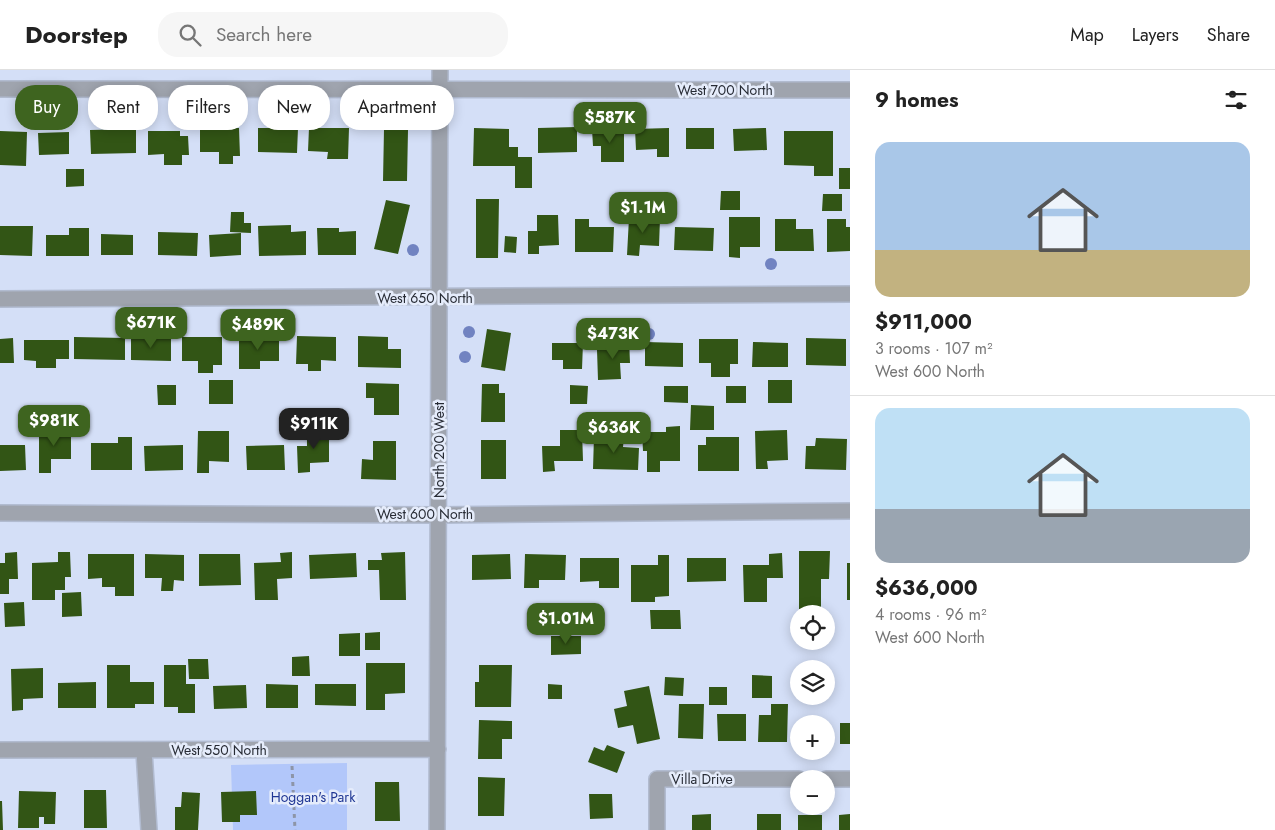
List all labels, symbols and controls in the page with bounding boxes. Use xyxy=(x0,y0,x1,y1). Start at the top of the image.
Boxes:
search box xyxy=(158,12,508,57)
text: Doorstep xyxy=(25,17,128,52)
icon: search xyxy=(176,21,204,49)
text: Search here xyxy=(216,21,312,48)
text: Map xyxy=(1070,22,1104,48)
text: Layers xyxy=(1132,22,1179,48)
text: Share xyxy=(1207,22,1250,48)
street label: West 700 North xyxy=(677,80,773,100)
chip: Buy xyxy=(15,85,78,130)
chip: Rent xyxy=(88,85,158,130)
chip: Filters xyxy=(168,85,248,130)
chip: New xyxy=(258,85,330,130)
chip: Apartment xyxy=(340,85,454,130)
text: 9 homes xyxy=(875,85,959,115)
icon: filters xyxy=(1222,86,1250,114)
pin: $587K xyxy=(575,102,645,144)
text: $587K xyxy=(585,106,635,129)
icon: home xyxy=(1018,175,1108,265)
pin: $1.1M xyxy=(608,191,678,234)
text: $1.1M xyxy=(620,196,666,219)
street label: West 650 North xyxy=(377,288,473,308)
pin: $671K xyxy=(116,306,186,349)
text: $911,000 xyxy=(875,307,972,337)
pin: $489K xyxy=(223,308,293,351)
text: $671K xyxy=(126,311,176,334)
text: $489K xyxy=(231,313,285,336)
pin: $473K xyxy=(578,318,648,360)
text: $473K xyxy=(587,322,639,345)
text: 3 rooms · 107 m² xyxy=(875,337,993,360)
text: West 600 North xyxy=(875,360,985,383)
street label: North 200 West xyxy=(429,401,449,498)
pin: $981K xyxy=(19,404,89,447)
pin: $911K xyxy=(279,408,349,450)
text: $981K xyxy=(29,409,79,432)
text: $911K xyxy=(290,412,338,435)
pin: $636K xyxy=(579,412,649,454)
text: $636K xyxy=(588,416,640,439)
icon: home xyxy=(1018,440,1108,530)
street label: West 600 North xyxy=(377,504,473,524)
text: $636,000 xyxy=(875,573,978,603)
pin: $1.01M xyxy=(525,602,607,645)
text: 4 rooms · 96 m² xyxy=(875,603,986,626)
map controls xyxy=(790,605,835,815)
button: locate xyxy=(790,605,835,650)
text: $1.01M xyxy=(538,607,594,630)
text: West 600 North xyxy=(875,626,985,649)
button: layers xyxy=(790,660,835,705)
button: + xyxy=(790,715,835,760)
street label: West 550 North xyxy=(171,740,267,760)
street label: Villa Drive xyxy=(671,769,733,789)
button: − xyxy=(790,770,835,815)
park label: Hoggan's Park xyxy=(271,787,356,807)

